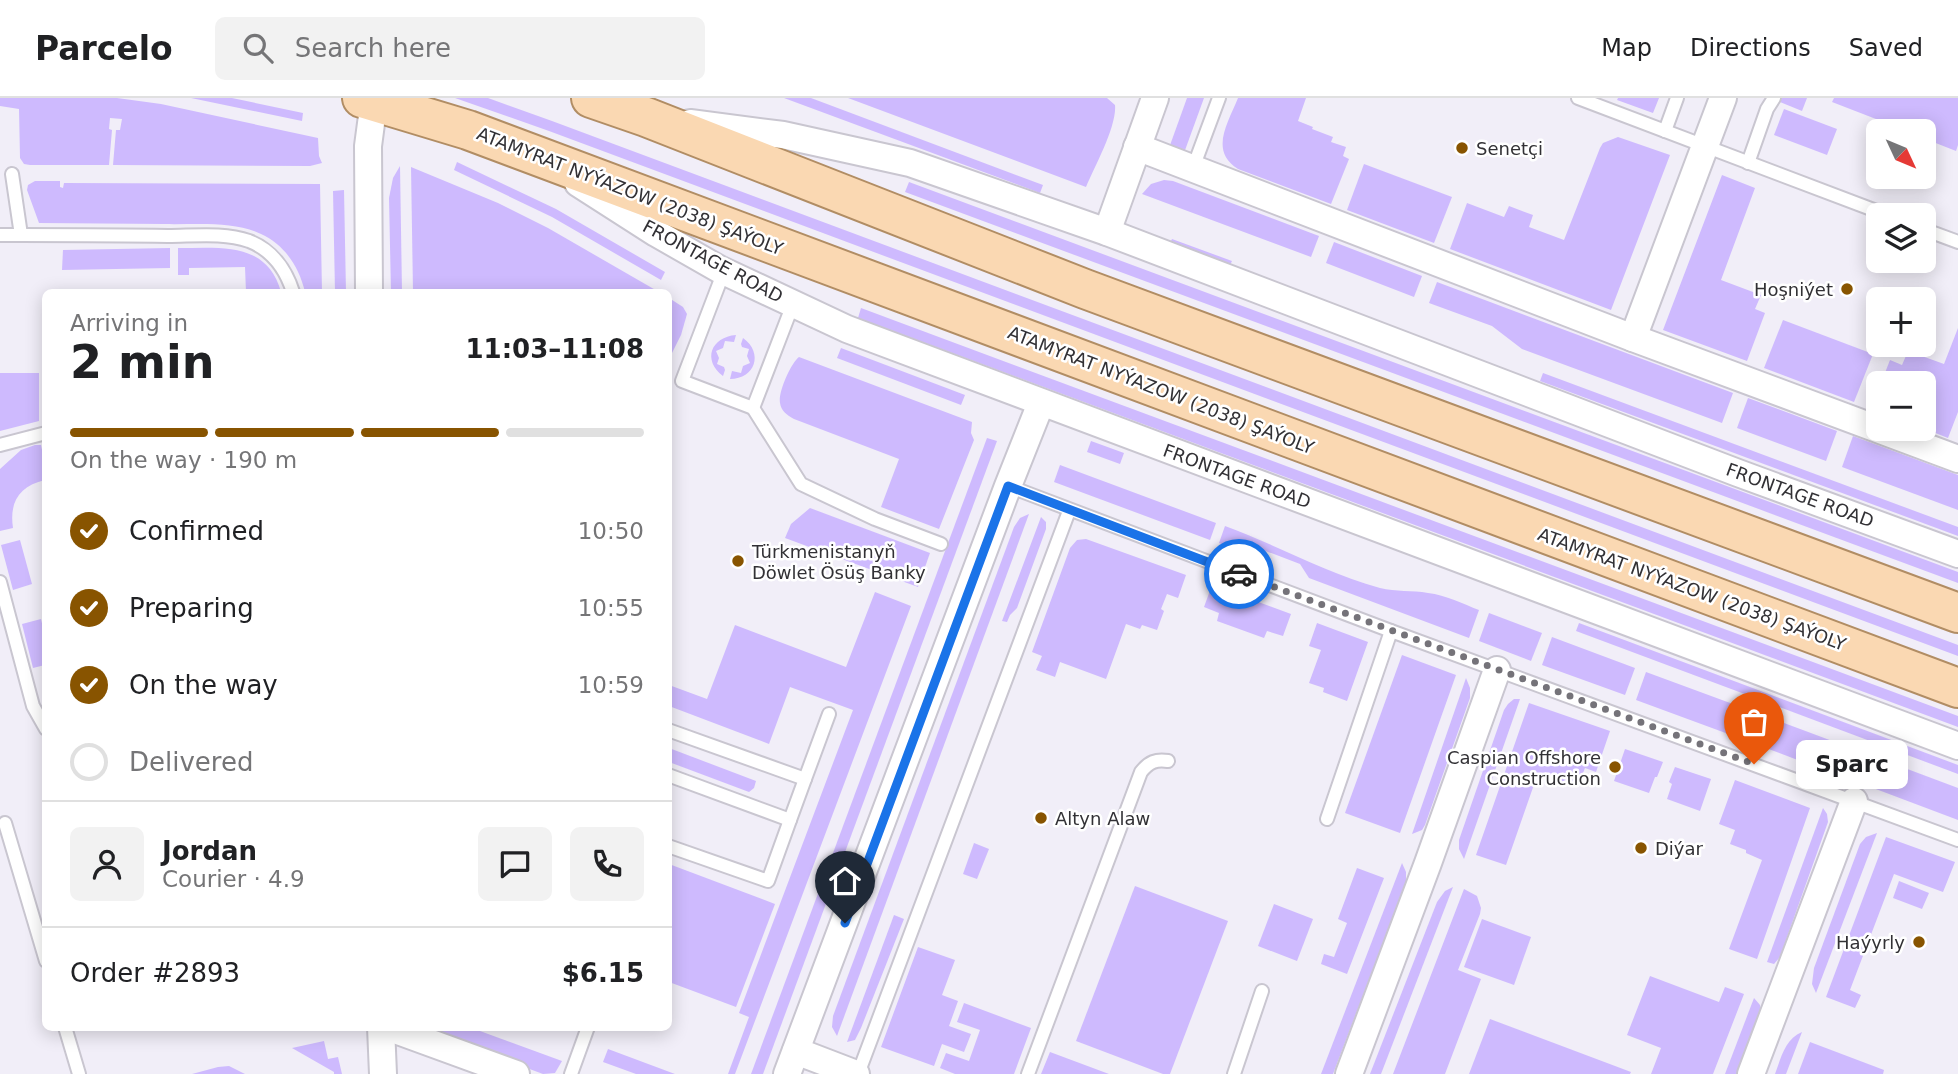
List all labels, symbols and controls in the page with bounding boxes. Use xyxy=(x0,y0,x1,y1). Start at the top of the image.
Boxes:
search box xyxy=(215,17,705,80)
text: Parcelo xyxy=(35,29,173,68)
icon: search xyxy=(239,29,277,67)
text: Search here xyxy=(295,33,451,63)
text: Map xyxy=(1601,34,1652,62)
text: Directions xyxy=(1690,34,1811,62)
text: Saved xyxy=(1849,34,1923,62)
north arrow xyxy=(1866,119,1936,189)
map controls xyxy=(1866,119,1936,441)
street label: ATAMYRAT NYÝAZOW (2038) ŞAÝOLY xyxy=(474,123,787,260)
place label: Senetçi xyxy=(1476,138,1543,159)
marker: Senetçi xyxy=(1454,140,1470,156)
button: layers xyxy=(1866,203,1936,273)
street label: FRONTAGE ROAD xyxy=(639,215,787,307)
place label: Hoşniýet xyxy=(1754,279,1833,300)
marker: Hoşniýet xyxy=(1839,281,1855,297)
button: + xyxy=(1866,287,1936,357)
text: Arriving in xyxy=(70,310,188,336)
street label: ATAMYRAT NYÝAZOW (2038) ŞAÝOLY xyxy=(1005,322,1318,459)
text: 11:03–11:08 xyxy=(465,334,644,364)
text: 2 min xyxy=(70,335,214,389)
button: − xyxy=(1866,371,1936,441)
street label: FRONTAGE ROAD xyxy=(1160,440,1314,512)
text: On the way · 190 m xyxy=(70,447,297,473)
street label: FRONTAGE ROAD xyxy=(1723,459,1877,531)
icon: check xyxy=(70,512,108,550)
text: Confirmed xyxy=(129,516,264,546)
text: 10:50 xyxy=(578,518,644,544)
street label: ATAMYRAT NYÝAZOW (2038) ŞAÝOLY xyxy=(1535,523,1850,655)
courier xyxy=(1204,539,1274,609)
place label: Türkmenistanyň Döwlet Ösüş Banky xyxy=(751,541,926,583)
marker: Türkmenistanyň Döwlet Ösüş Banky xyxy=(730,553,746,569)
icon: car xyxy=(1220,555,1258,593)
icon: check xyxy=(70,589,108,627)
text: Preparing xyxy=(129,593,254,623)
text: 10:55 xyxy=(578,595,644,621)
icon: check xyxy=(70,666,108,704)
text: On the way xyxy=(129,670,278,700)
text: 10:59 xyxy=(578,672,644,698)
pin xyxy=(1724,692,1784,764)
icon: bag xyxy=(1735,703,1773,741)
callout: Sparc xyxy=(1796,740,1908,788)
text: Delivered xyxy=(129,747,253,777)
place label: Caspian Offshore Construction xyxy=(1447,747,1601,789)
text: Sparc xyxy=(1815,751,1889,777)
marker: Caspian Offshore Construction xyxy=(1607,759,1623,775)
place label: Altyn Alaw xyxy=(1055,808,1150,829)
marker: Altyn Alaw xyxy=(1033,810,1049,826)
button: person xyxy=(70,827,144,901)
button: chat xyxy=(478,827,552,901)
button: phone xyxy=(570,827,644,901)
text: Jordan xyxy=(162,836,257,866)
place label: Diýar xyxy=(1655,838,1704,859)
marker: Diýar xyxy=(1633,840,1649,856)
pin xyxy=(815,851,875,923)
icon: home xyxy=(826,862,864,900)
text: Courier · 4.9 xyxy=(162,866,305,892)
place label: Haýyrly xyxy=(1836,932,1905,953)
marker: Haýyrly xyxy=(1911,934,1927,950)
text: Order #2893 xyxy=(70,958,240,988)
text: $6.15 xyxy=(562,958,644,988)

